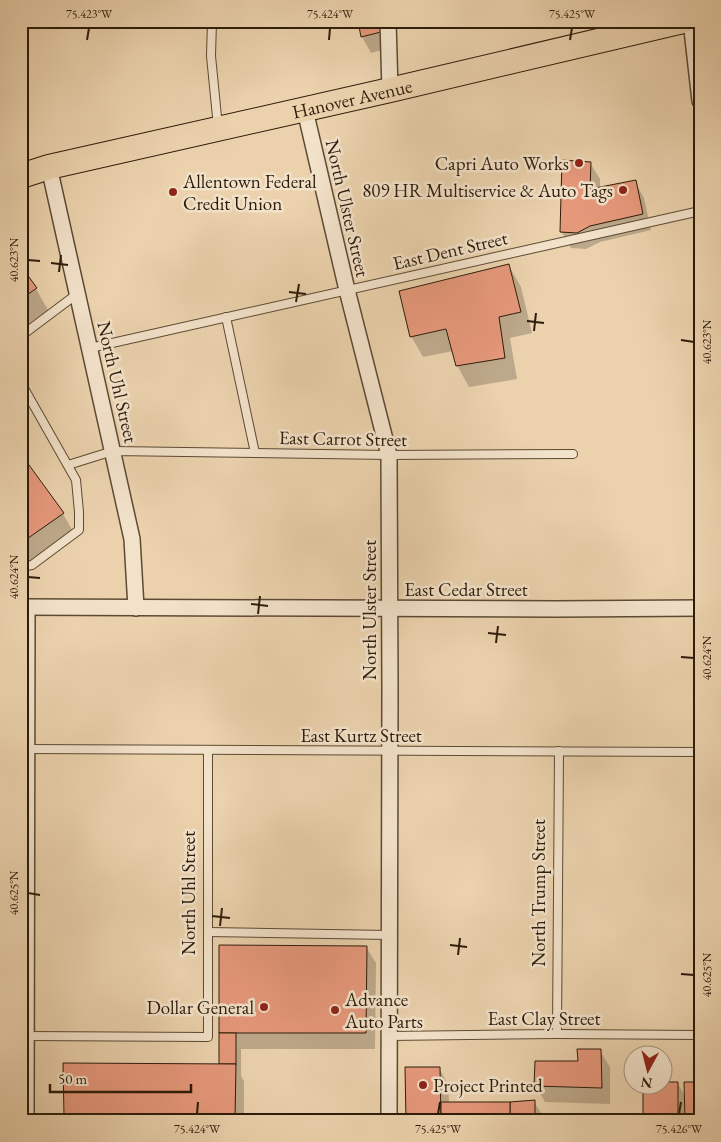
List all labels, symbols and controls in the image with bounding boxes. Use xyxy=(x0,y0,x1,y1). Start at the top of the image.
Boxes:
text: 75.423°W xyxy=(66,6,113,22)
text: 75.424°W xyxy=(307,6,354,22)
text: 75.425°W xyxy=(549,6,596,22)
street label: Hanover Avenue xyxy=(290,73,414,125)
street label: North Ulster Street xyxy=(320,137,375,279)
place label: Capri Auto Works xyxy=(435,151,569,176)
marker: Capri Auto Works xyxy=(573,157,585,169)
place label: Allentown Federal Credit Union xyxy=(182,169,317,216)
place label: 809 HR Multiservice & Auto Tags xyxy=(362,178,613,203)
marker: 809 HR Multiservice & Auto Tags xyxy=(617,184,629,196)
marker: Allentown Federal Credit Union xyxy=(167,186,179,198)
street label: East Dent Street xyxy=(390,225,510,276)
text: 40.623°N xyxy=(6,237,22,282)
street label: North Uhl Street xyxy=(91,319,144,445)
text: 40.623°N xyxy=(699,319,715,364)
street label: East Carrot Street xyxy=(279,425,407,452)
street label: North Ulster Street xyxy=(357,540,382,680)
text: 40.624°N xyxy=(6,554,22,599)
street label: East Cedar Street xyxy=(404,577,528,602)
text: 40.624°N xyxy=(699,635,715,680)
street label: East Kurtz Street xyxy=(300,723,422,748)
street label: North Trump Street xyxy=(526,819,551,967)
street label: North Uhl Street xyxy=(176,831,201,955)
text: 40.625°N xyxy=(6,870,22,915)
text: 40.625°N xyxy=(699,952,715,997)
place label: Advance Auto Parts xyxy=(344,987,423,1034)
place label: Dollar General xyxy=(147,995,254,1020)
marker: Dollar General xyxy=(258,1001,270,1013)
marker: Advance Auto Parts xyxy=(329,1004,341,1016)
street label: East Clay Street xyxy=(487,1006,601,1031)
north arrow xyxy=(624,1044,674,1094)
scale bar xyxy=(50,1062,191,1094)
text: 50 m xyxy=(58,1069,87,1088)
place label: Project Printed xyxy=(433,1073,543,1098)
text: N xyxy=(639,1073,653,1093)
marker: Project Printed xyxy=(417,1079,429,1091)
text: 75.424°W xyxy=(174,1121,221,1137)
text: 75.425°W xyxy=(415,1121,462,1137)
text: 75.426°W xyxy=(656,1121,703,1137)

